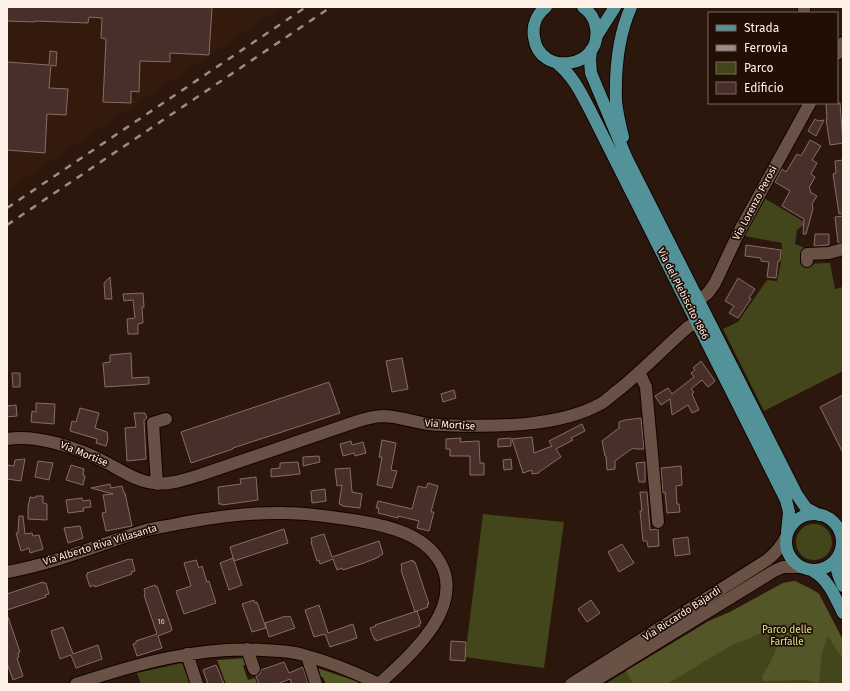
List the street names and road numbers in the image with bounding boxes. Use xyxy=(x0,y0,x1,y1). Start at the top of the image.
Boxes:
street label: Via Lorenzo Perosi xyxy=(730,164,780,242)
street label: Via del Plebiscito 1866 xyxy=(655,246,711,342)
street label: Via Mortise xyxy=(424,417,476,433)
street label: Via Mortise xyxy=(58,439,110,469)
street label: Via Alberto Riva Villasanta xyxy=(42,522,158,568)
street label: Via Riccardo Bajardi xyxy=(641,584,723,644)

